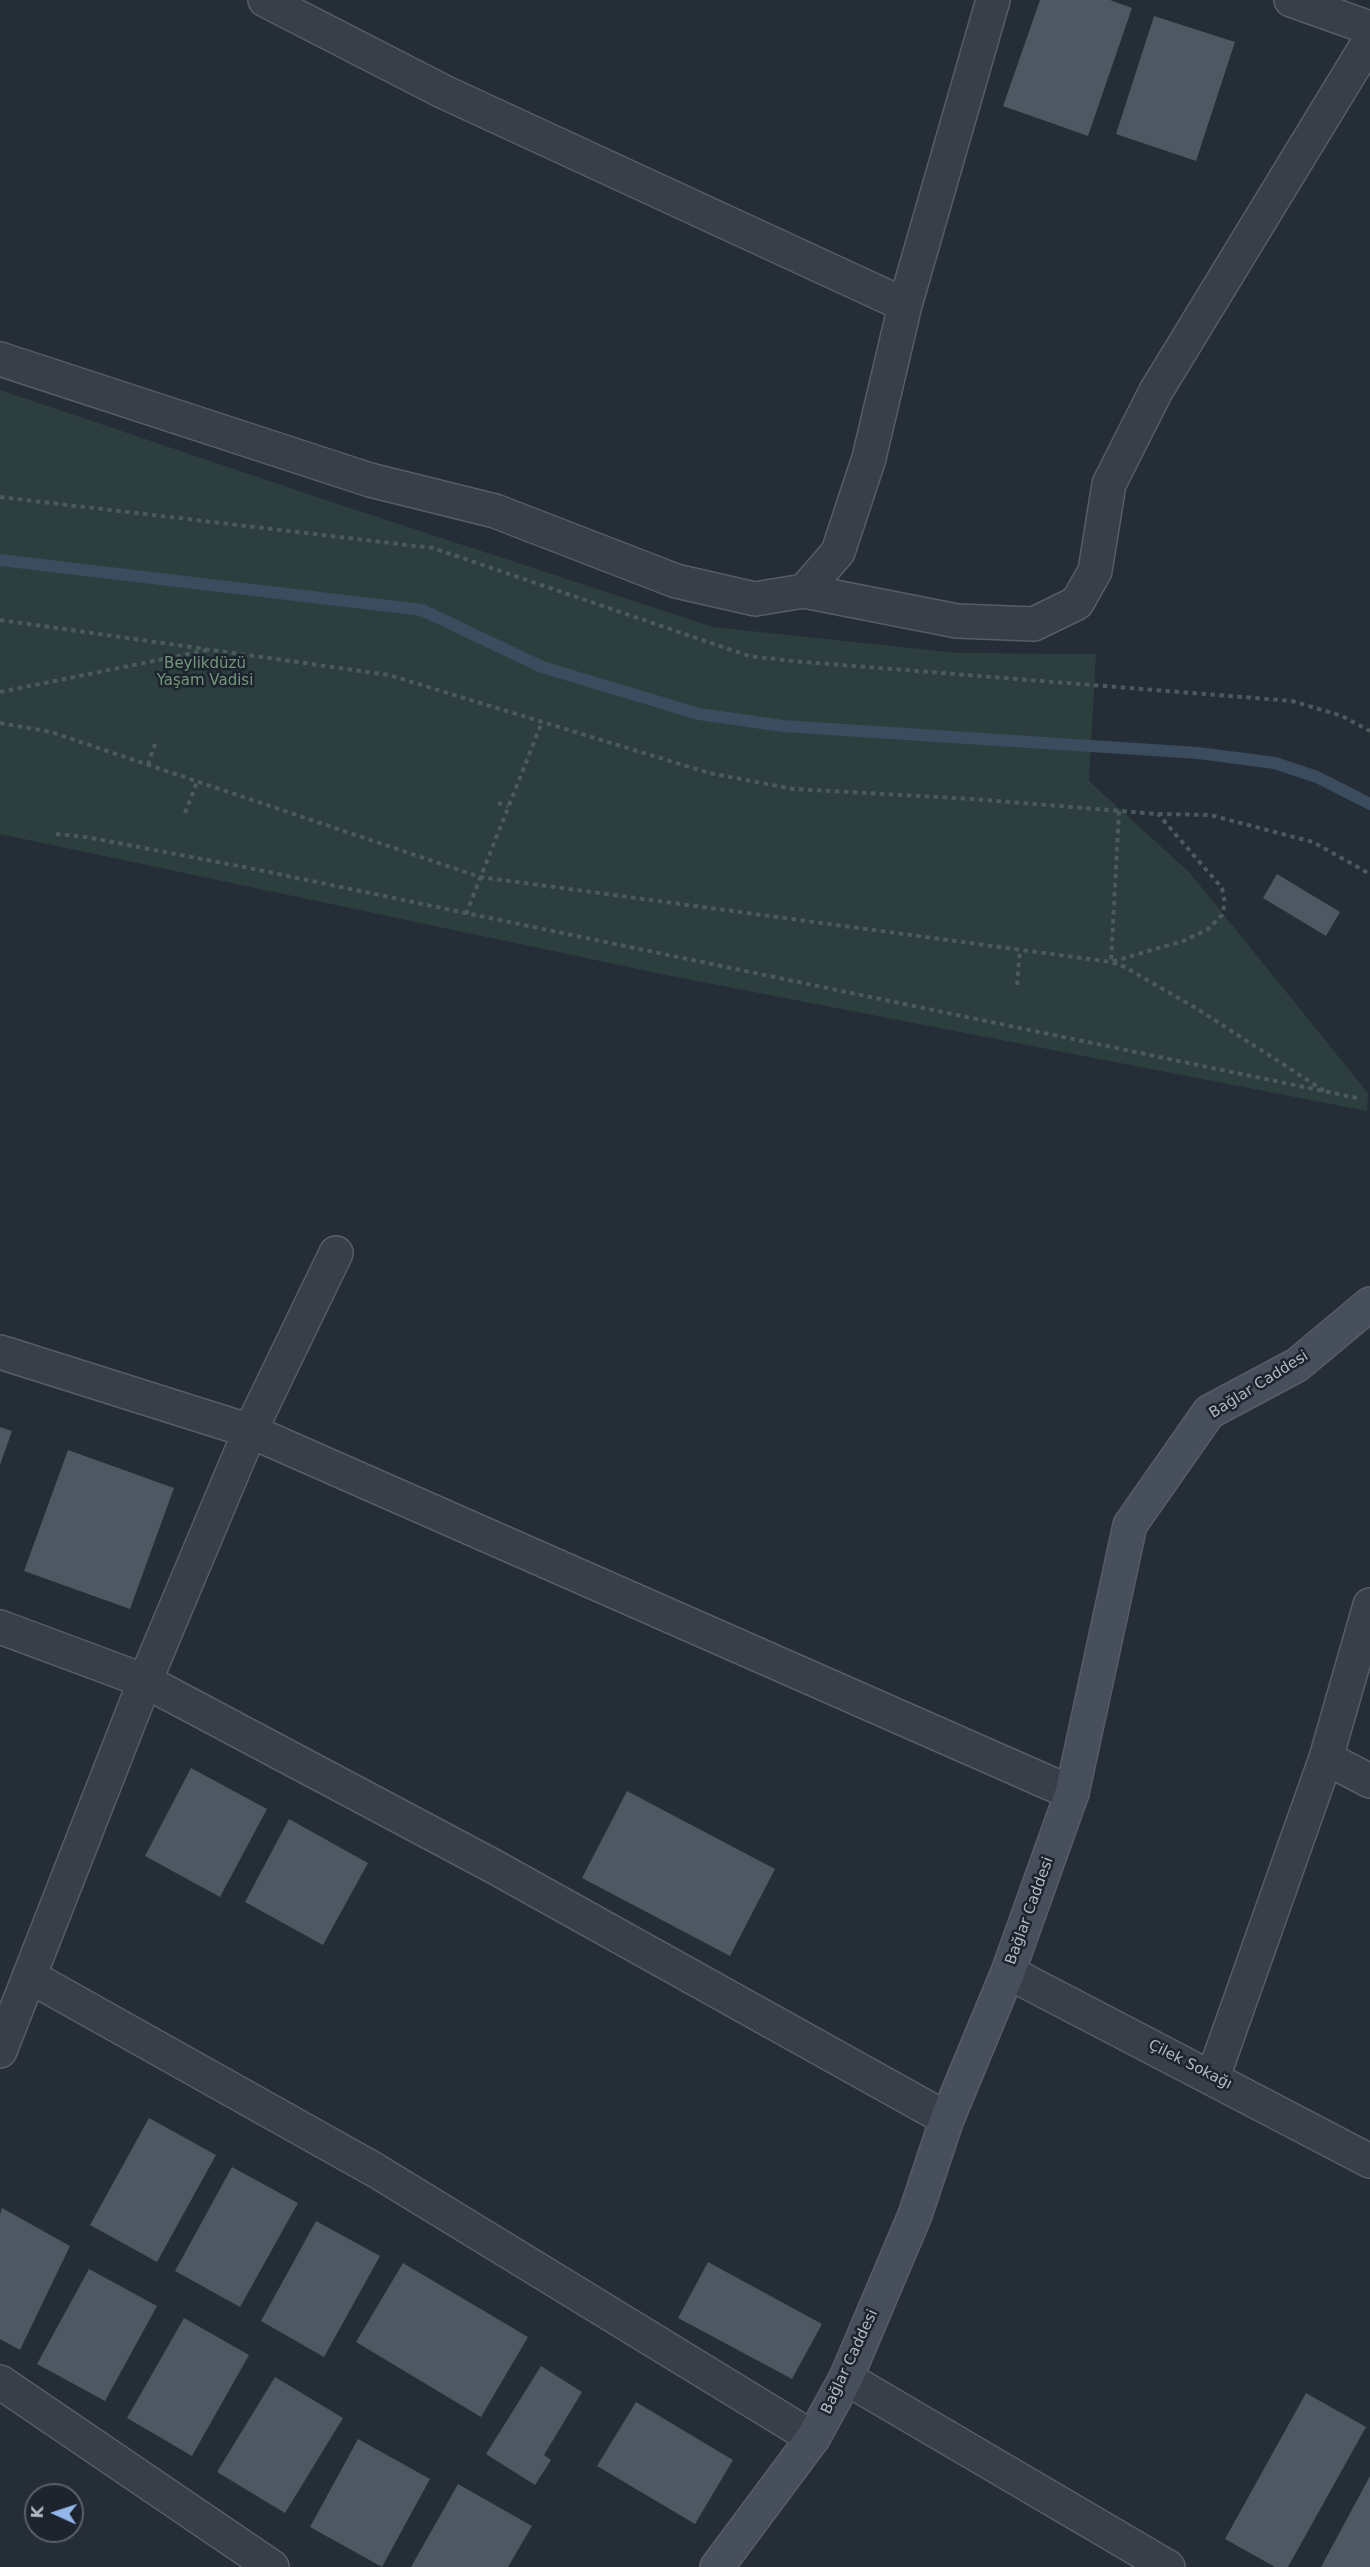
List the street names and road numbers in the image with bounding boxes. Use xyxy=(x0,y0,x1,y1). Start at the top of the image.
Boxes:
street label: Bağlar Caddesi xyxy=(1206,1347,1312,1423)
street label: Bağlar Caddesi xyxy=(1002,1855,1058,1967)
street label: Çilek Sokağı xyxy=(1145,2036,1235,2094)
street label: Bağlar Caddesi xyxy=(818,2307,882,2417)

